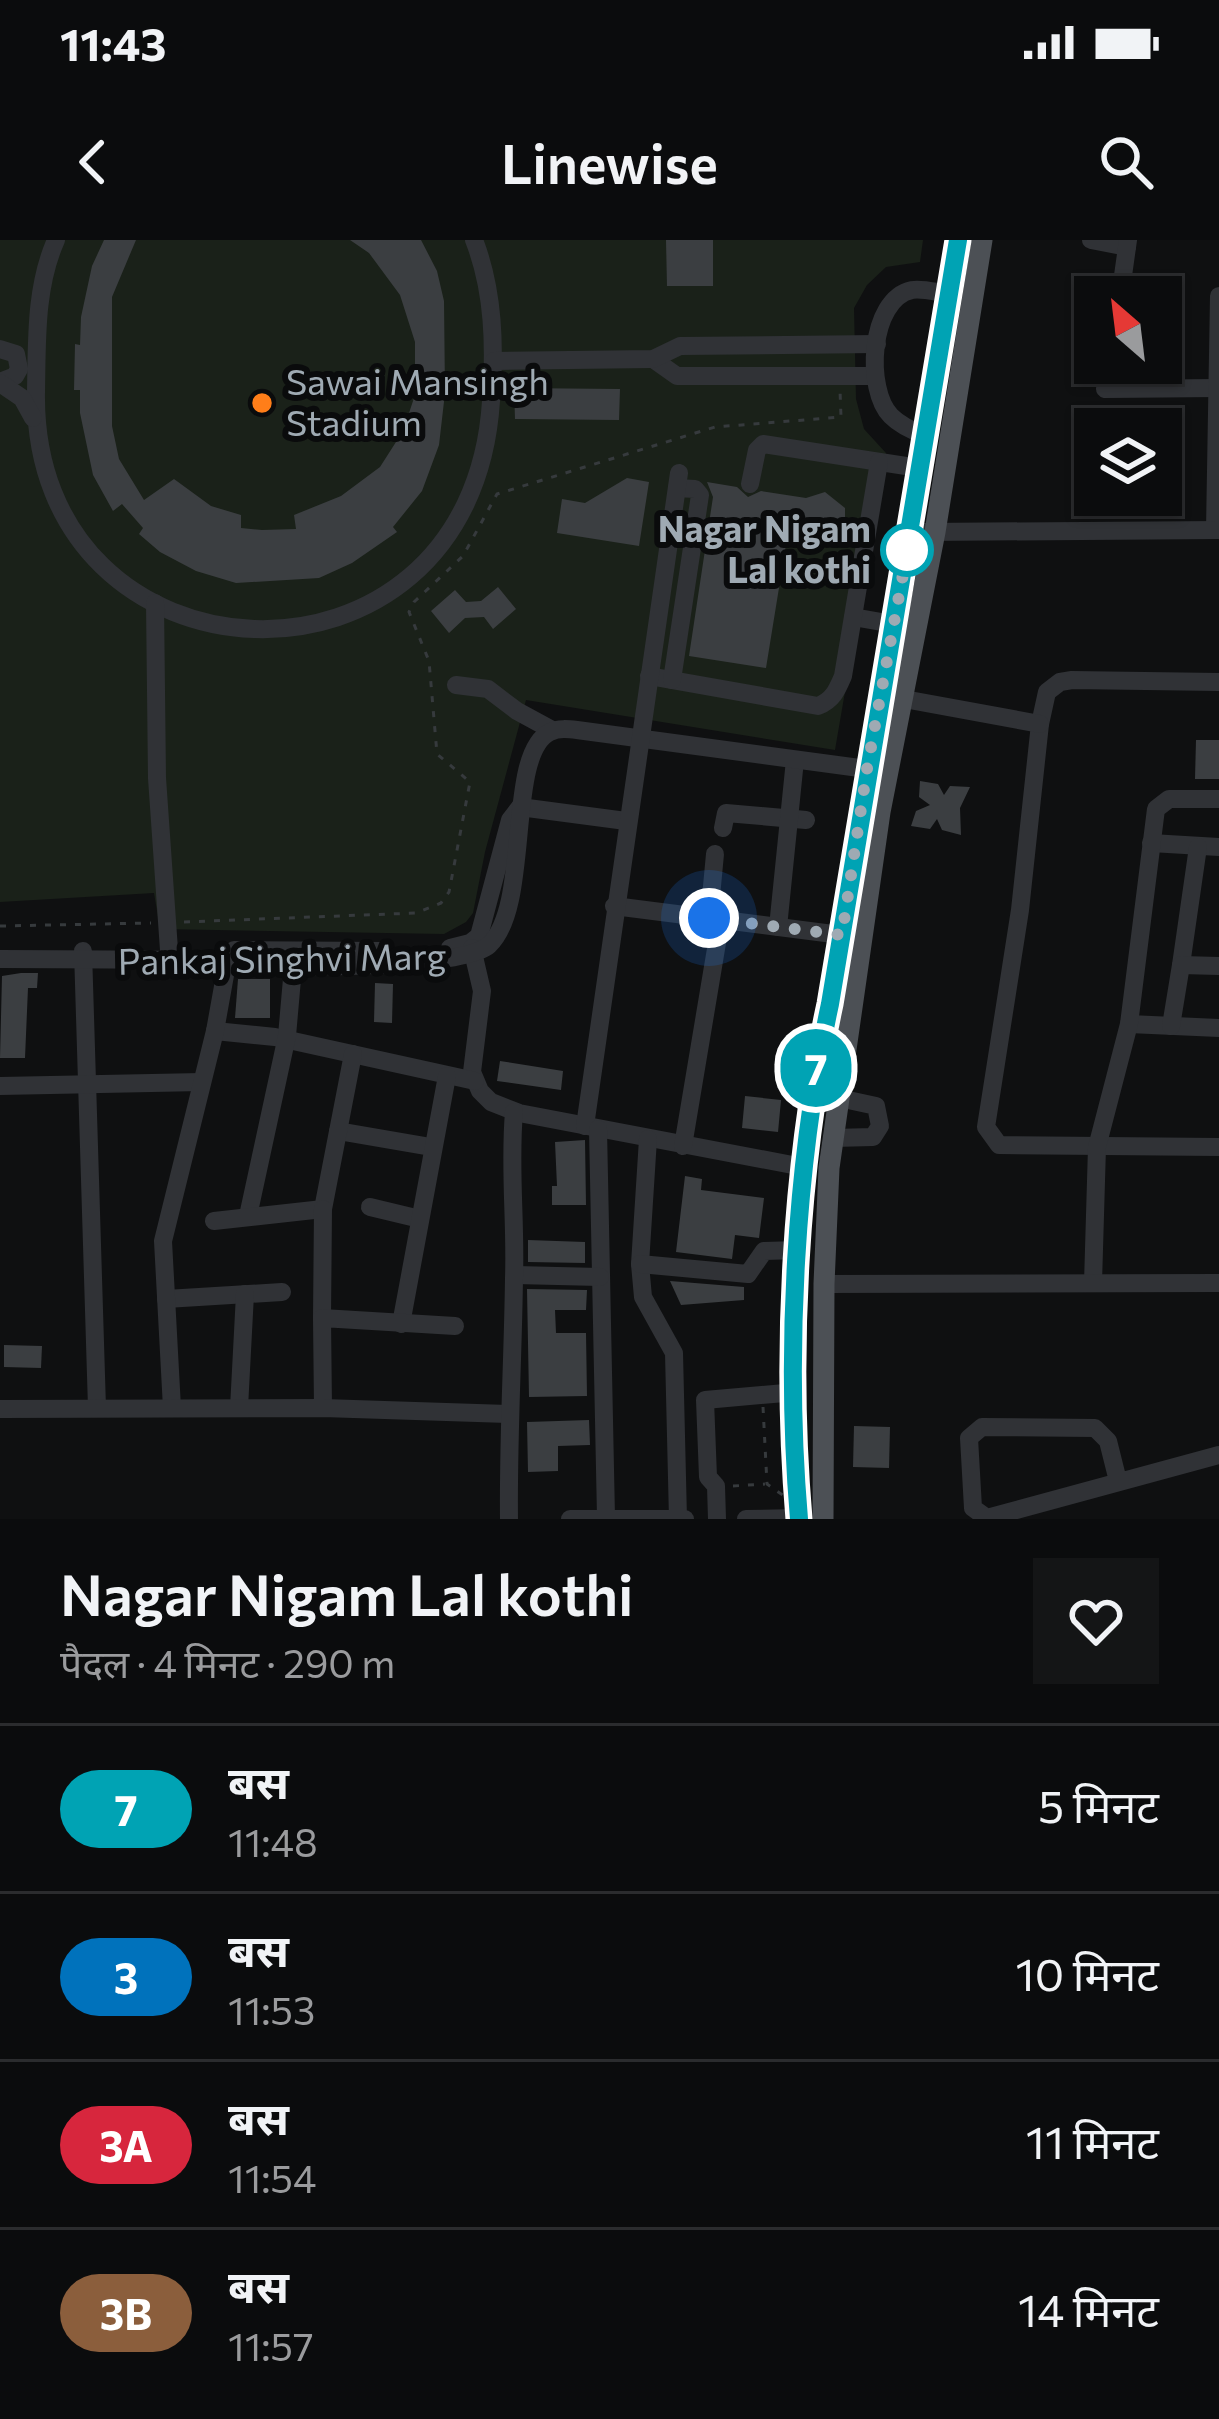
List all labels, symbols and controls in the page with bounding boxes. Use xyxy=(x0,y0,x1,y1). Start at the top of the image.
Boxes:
text: 11:43 xyxy=(60,15,166,70)
icon: back xyxy=(60,129,126,195)
text: Linewise xyxy=(501,129,718,195)
icon: search xyxy=(1093,129,1159,195)
north arrow xyxy=(1074,276,1182,384)
map controls xyxy=(1074,276,1182,516)
place label: Sawai Mansingh Stadium xyxy=(286,358,549,443)
marker: Sawai Mansingh Stadium xyxy=(249,390,275,416)
button: layers xyxy=(1074,408,1182,516)
place label: Nagar Nigam Lal kothi xyxy=(658,505,871,590)
marker: Nagar Nigam Lal kothi xyxy=(882,525,932,575)
your location xyxy=(679,888,739,948)
street label: Pankaj Singhvi Marg xyxy=(117,932,447,982)
line badge: 7 xyxy=(777,1029,855,1107)
text: 7 xyxy=(804,1042,828,1094)
text: Nagar Nigam Lal kothi xyxy=(60,1558,634,1628)
button: heart xyxy=(1033,1558,1159,1684)
text: पैदल · 4 मिनट · 290 m xyxy=(60,1638,395,1686)
text: बस xyxy=(228,1753,289,1808)
text: 5 मिनट xyxy=(1038,1777,1159,1832)
text: 7 xyxy=(114,1783,138,1835)
text: 11:48 xyxy=(228,1817,318,1865)
text: बस xyxy=(228,1921,289,1976)
text: 10 मिनट xyxy=(1016,1945,1159,2000)
text: 3 xyxy=(114,1951,138,2003)
text: 11:53 xyxy=(228,1985,315,2033)
text: बस xyxy=(228,2089,289,2144)
text: 11 मिनट xyxy=(1026,2113,1159,2168)
text: 3A xyxy=(99,2119,153,2171)
text: 11:54 xyxy=(228,2153,316,2201)
text: बस xyxy=(228,2257,289,2312)
text: 14 मिनट xyxy=(1018,2281,1159,2336)
text: 3B xyxy=(100,2287,152,2339)
text: 11:57 xyxy=(228,2321,314,2369)

